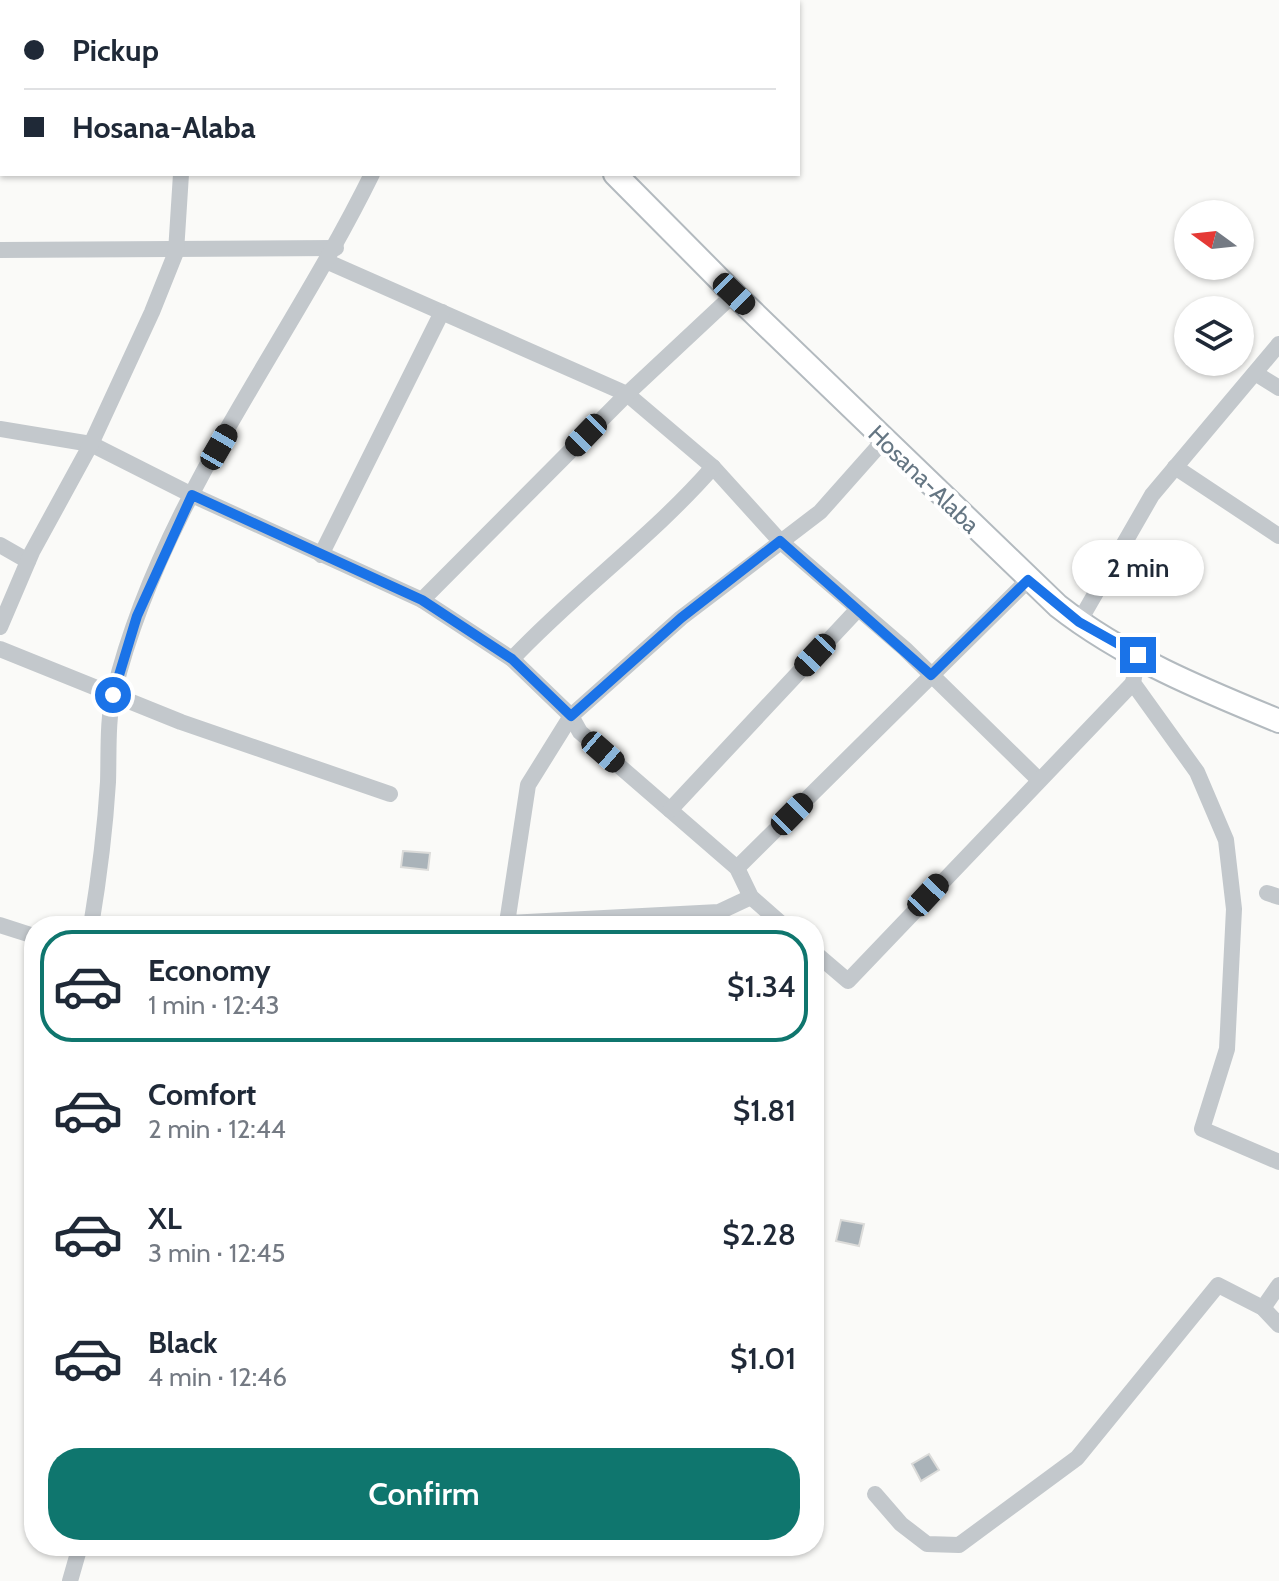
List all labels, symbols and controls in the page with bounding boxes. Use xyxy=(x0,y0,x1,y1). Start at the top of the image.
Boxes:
text: Pickup xyxy=(72,32,159,69)
text: Hosana-Alaba xyxy=(72,109,256,146)
north arrow xyxy=(1174,200,1254,280)
map controls xyxy=(1174,200,1254,376)
car xyxy=(708,269,760,319)
button: layers xyxy=(1174,296,1254,376)
car xyxy=(561,409,611,461)
street label: Hosana-Alaba xyxy=(862,419,986,539)
car xyxy=(197,420,241,474)
callout: 2 min xyxy=(1072,539,1204,595)
text: 2 min xyxy=(1107,552,1169,584)
car xyxy=(790,629,840,681)
route end xyxy=(1120,637,1156,673)
route start xyxy=(95,677,131,713)
car xyxy=(577,727,629,777)
car xyxy=(767,789,817,839)
car xyxy=(903,869,953,921)
icon: car xyxy=(52,950,124,1022)
text: Economy xyxy=(148,952,271,989)
text: $1.34 xyxy=(727,968,796,1005)
text: 1 min · 12:43 xyxy=(148,989,280,1021)
icon: car xyxy=(52,1074,124,1146)
text: Comfort xyxy=(148,1076,256,1113)
text: $1.81 xyxy=(733,1092,796,1129)
text: 2 min · 12:44 xyxy=(148,1113,286,1145)
icon: car xyxy=(52,1198,124,1270)
text: XL xyxy=(148,1200,182,1237)
text: $2.28 xyxy=(722,1216,796,1253)
text: 3 min · 12:45 xyxy=(148,1237,285,1269)
icon: car xyxy=(52,1322,124,1394)
text: Black xyxy=(148,1324,218,1361)
text: $1.01 xyxy=(730,1340,796,1377)
text: 4 min · 12:46 xyxy=(148,1361,287,1393)
button: Confirm xyxy=(48,1448,800,1540)

